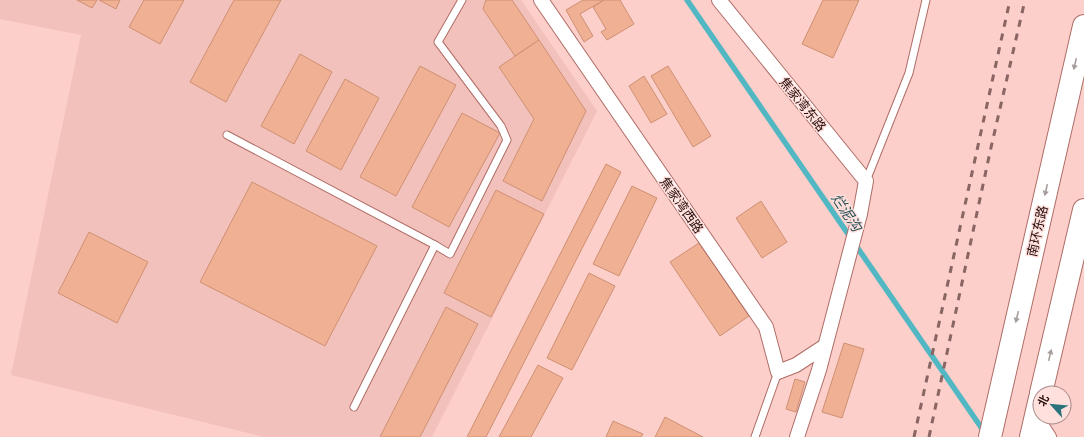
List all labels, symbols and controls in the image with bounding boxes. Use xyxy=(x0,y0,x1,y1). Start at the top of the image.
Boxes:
one-way arrow xyxy=(1072,58,1078,70)
street label: 焦家湾东路 xyxy=(776,74,830,134)
street label: 焦家湾西路 xyxy=(657,174,707,236)
one-way arrow xyxy=(1043,184,1049,197)
water label: 烂泥沟 xyxy=(828,190,867,236)
street label: 南环东路 xyxy=(1023,204,1051,258)
one-way arrow xyxy=(1014,311,1020,323)
one-way arrow xyxy=(1047,349,1053,361)
north arrow xyxy=(1032,385,1072,425)
text: 北 xyxy=(1034,392,1051,408)

